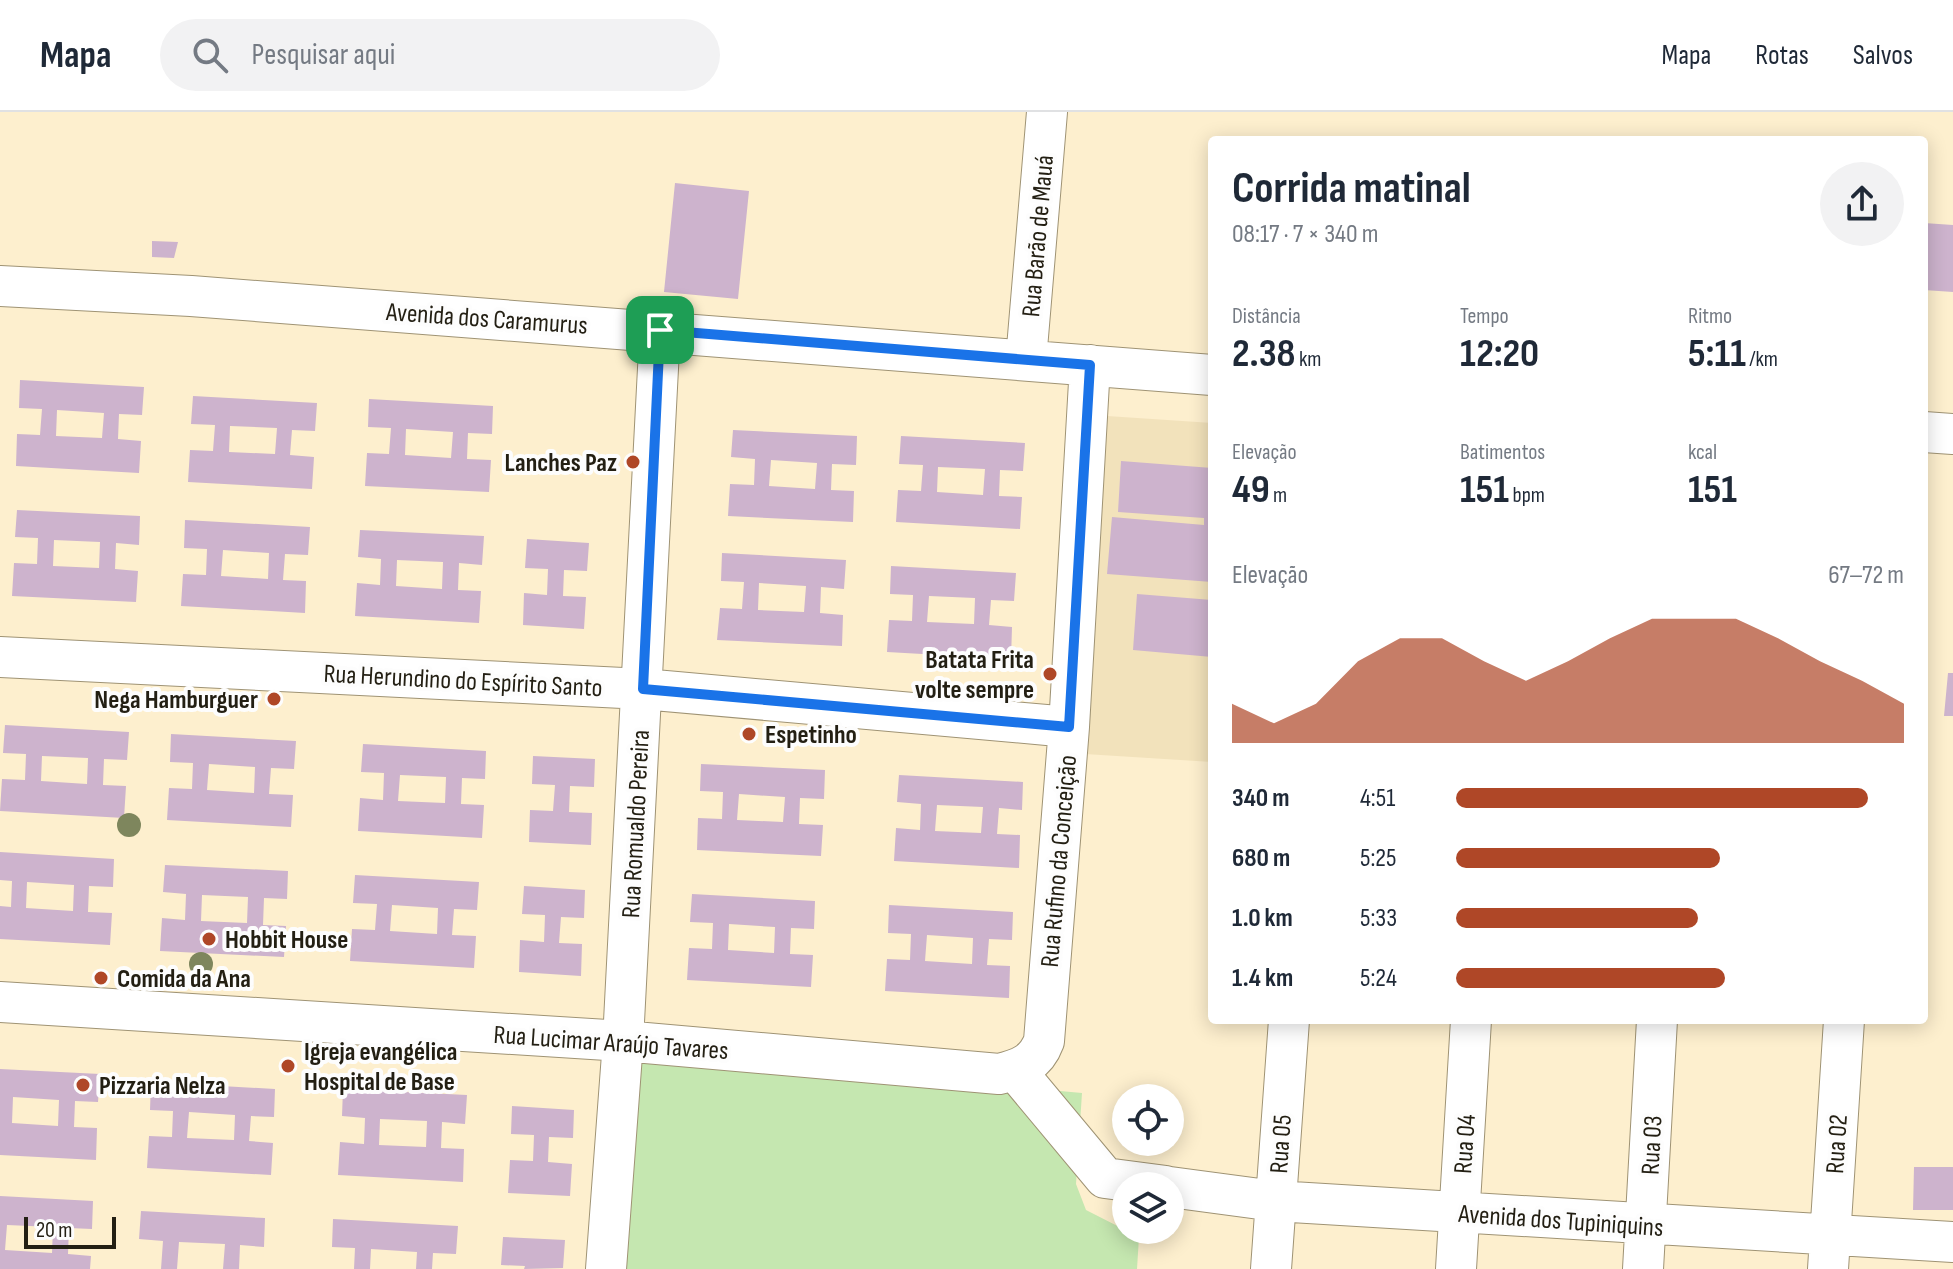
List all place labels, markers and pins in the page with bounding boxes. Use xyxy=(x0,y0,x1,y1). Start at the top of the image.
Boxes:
pin xyxy=(626,296,694,364)
place label: Lanches Paz xyxy=(505,448,617,479)
marker: Lanches Paz xyxy=(624,453,642,471)
place label: Batata Frita volte sempre xyxy=(915,645,1034,706)
marker: Batata Frita volte sempre xyxy=(1041,665,1059,683)
place label: Nega Hamburguer xyxy=(94,685,258,716)
marker: Nega Hamburguer xyxy=(265,690,283,708)
place label: Espetinho xyxy=(765,720,857,751)
marker: Espetinho xyxy=(740,725,758,743)
place label: Hobbit House xyxy=(225,925,348,956)
marker: Hobbit House xyxy=(200,930,218,948)
place label: Comida da Ana xyxy=(117,964,251,995)
marker: Comida da Ana xyxy=(92,969,110,987)
place label: Igreja evangélica Hospital de Base xyxy=(304,1037,457,1098)
marker: Igreja evangélica Hospital de Base xyxy=(279,1057,297,1075)
place label: Pizzaria Nelza xyxy=(99,1071,226,1102)
marker: Pizzaria Nelza xyxy=(74,1076,92,1094)

